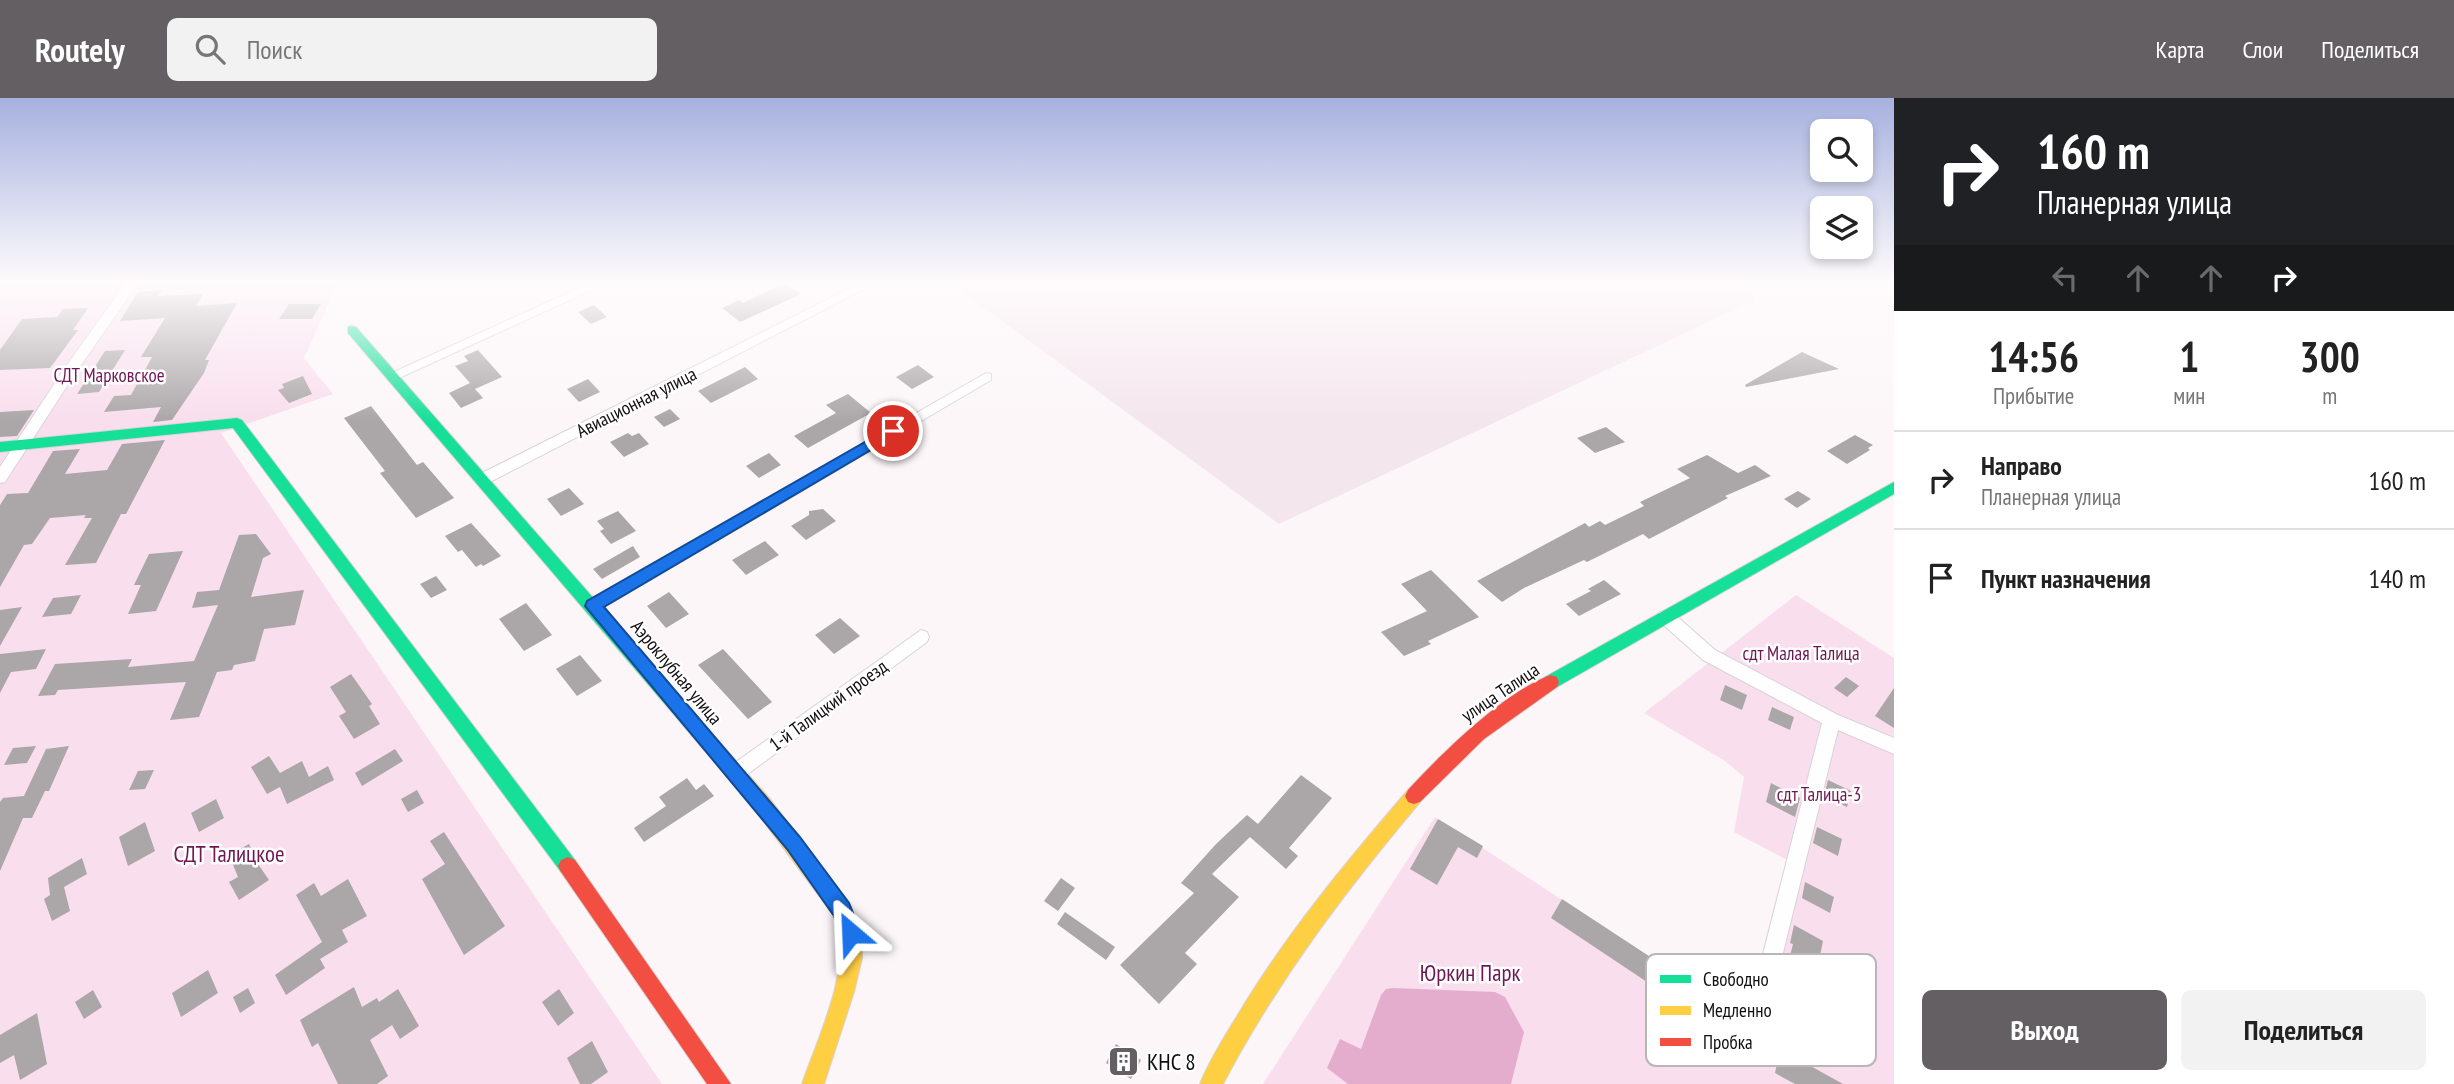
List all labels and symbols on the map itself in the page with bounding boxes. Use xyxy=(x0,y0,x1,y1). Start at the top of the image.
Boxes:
street label: Авиационная улица xyxy=(572,361,700,443)
park label: СДТ Марковское xyxy=(53,363,165,387)
pin xyxy=(863,401,923,461)
street label: Аэроклубная улица xyxy=(626,615,728,729)
park label: сдт Малая Талица xyxy=(1742,641,1860,665)
street label: 1-й Талицкий проезд xyxy=(764,654,892,756)
street label: улица Талица xyxy=(1456,657,1544,727)
park label: сдт Талица-3 xyxy=(1777,782,1861,806)
park label: СДТ Талицкое xyxy=(174,839,284,868)
position arrow xyxy=(814,896,888,970)
legend xyxy=(1646,954,1876,1066)
park label: Юркин Парк xyxy=(1420,958,1520,987)
text: Свободно xyxy=(1703,967,1769,991)
text: Медленно xyxy=(1703,998,1772,1022)
text: Пробка xyxy=(1703,1030,1753,1054)
building icon: КНС 8 xyxy=(1107,1044,1141,1078)
place label: КНС 8 xyxy=(1147,1047,1196,1076)

